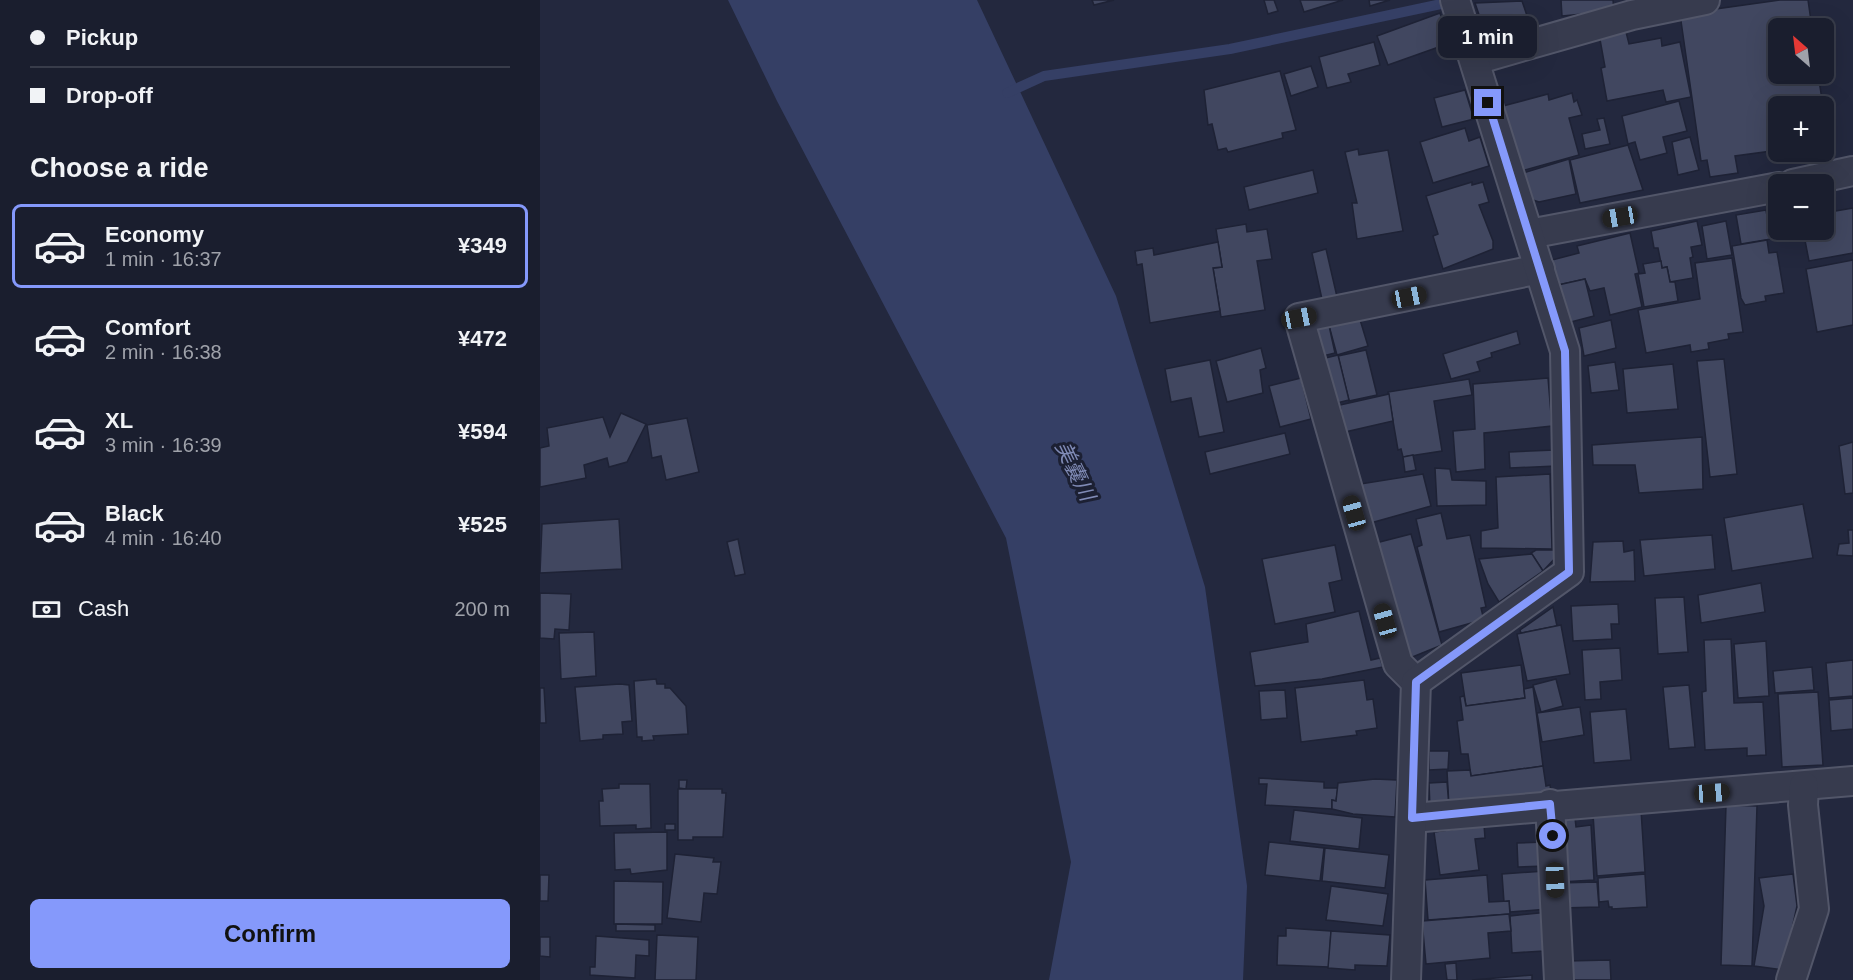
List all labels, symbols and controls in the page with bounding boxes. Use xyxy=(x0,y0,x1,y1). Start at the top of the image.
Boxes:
callout: 1 min xyxy=(1438,16,1538,58)
north arrow xyxy=(1768,18,1834,84)
map controls xyxy=(1768,18,1834,240)
text: Pickup xyxy=(66,25,138,50)
text: 1 min xyxy=(1461,26,1514,48)
text: Drop-off xyxy=(66,83,153,108)
route end xyxy=(1474,89,1501,116)
button: + xyxy=(1768,96,1834,162)
text: Choose a ride xyxy=(30,153,209,183)
button: − xyxy=(1768,174,1834,240)
car xyxy=(1601,205,1639,229)
icon: car xyxy=(33,219,87,273)
text: Economy xyxy=(105,222,204,247)
text: ¥349 xyxy=(458,233,507,258)
text: 1 min · 16:37 xyxy=(105,248,222,270)
car xyxy=(1390,285,1428,309)
car xyxy=(1280,306,1318,330)
icon: car xyxy=(33,312,87,366)
text: Comfort xyxy=(105,315,191,340)
text: ¥472 xyxy=(458,326,507,351)
text: 2 min · 16:38 xyxy=(105,341,222,363)
icon: car xyxy=(33,405,87,459)
text: XL xyxy=(105,408,133,433)
text: ¥594 xyxy=(458,419,507,444)
text: 3 min · 16:39 xyxy=(105,434,222,456)
water label: 美嚢川 xyxy=(1051,437,1100,506)
car xyxy=(1340,493,1368,533)
icon: car xyxy=(33,498,87,552)
text: Black xyxy=(105,501,164,526)
text: ¥525 xyxy=(458,512,507,537)
text: 4 min · 16:40 xyxy=(105,527,222,549)
icon: cash xyxy=(30,593,63,626)
text: Cash xyxy=(78,596,129,621)
text: 200 m xyxy=(454,598,510,620)
car xyxy=(1371,601,1399,641)
car xyxy=(1693,783,1731,803)
route start xyxy=(1539,822,1566,849)
car xyxy=(1545,862,1565,898)
button: Confirm xyxy=(30,899,510,968)

